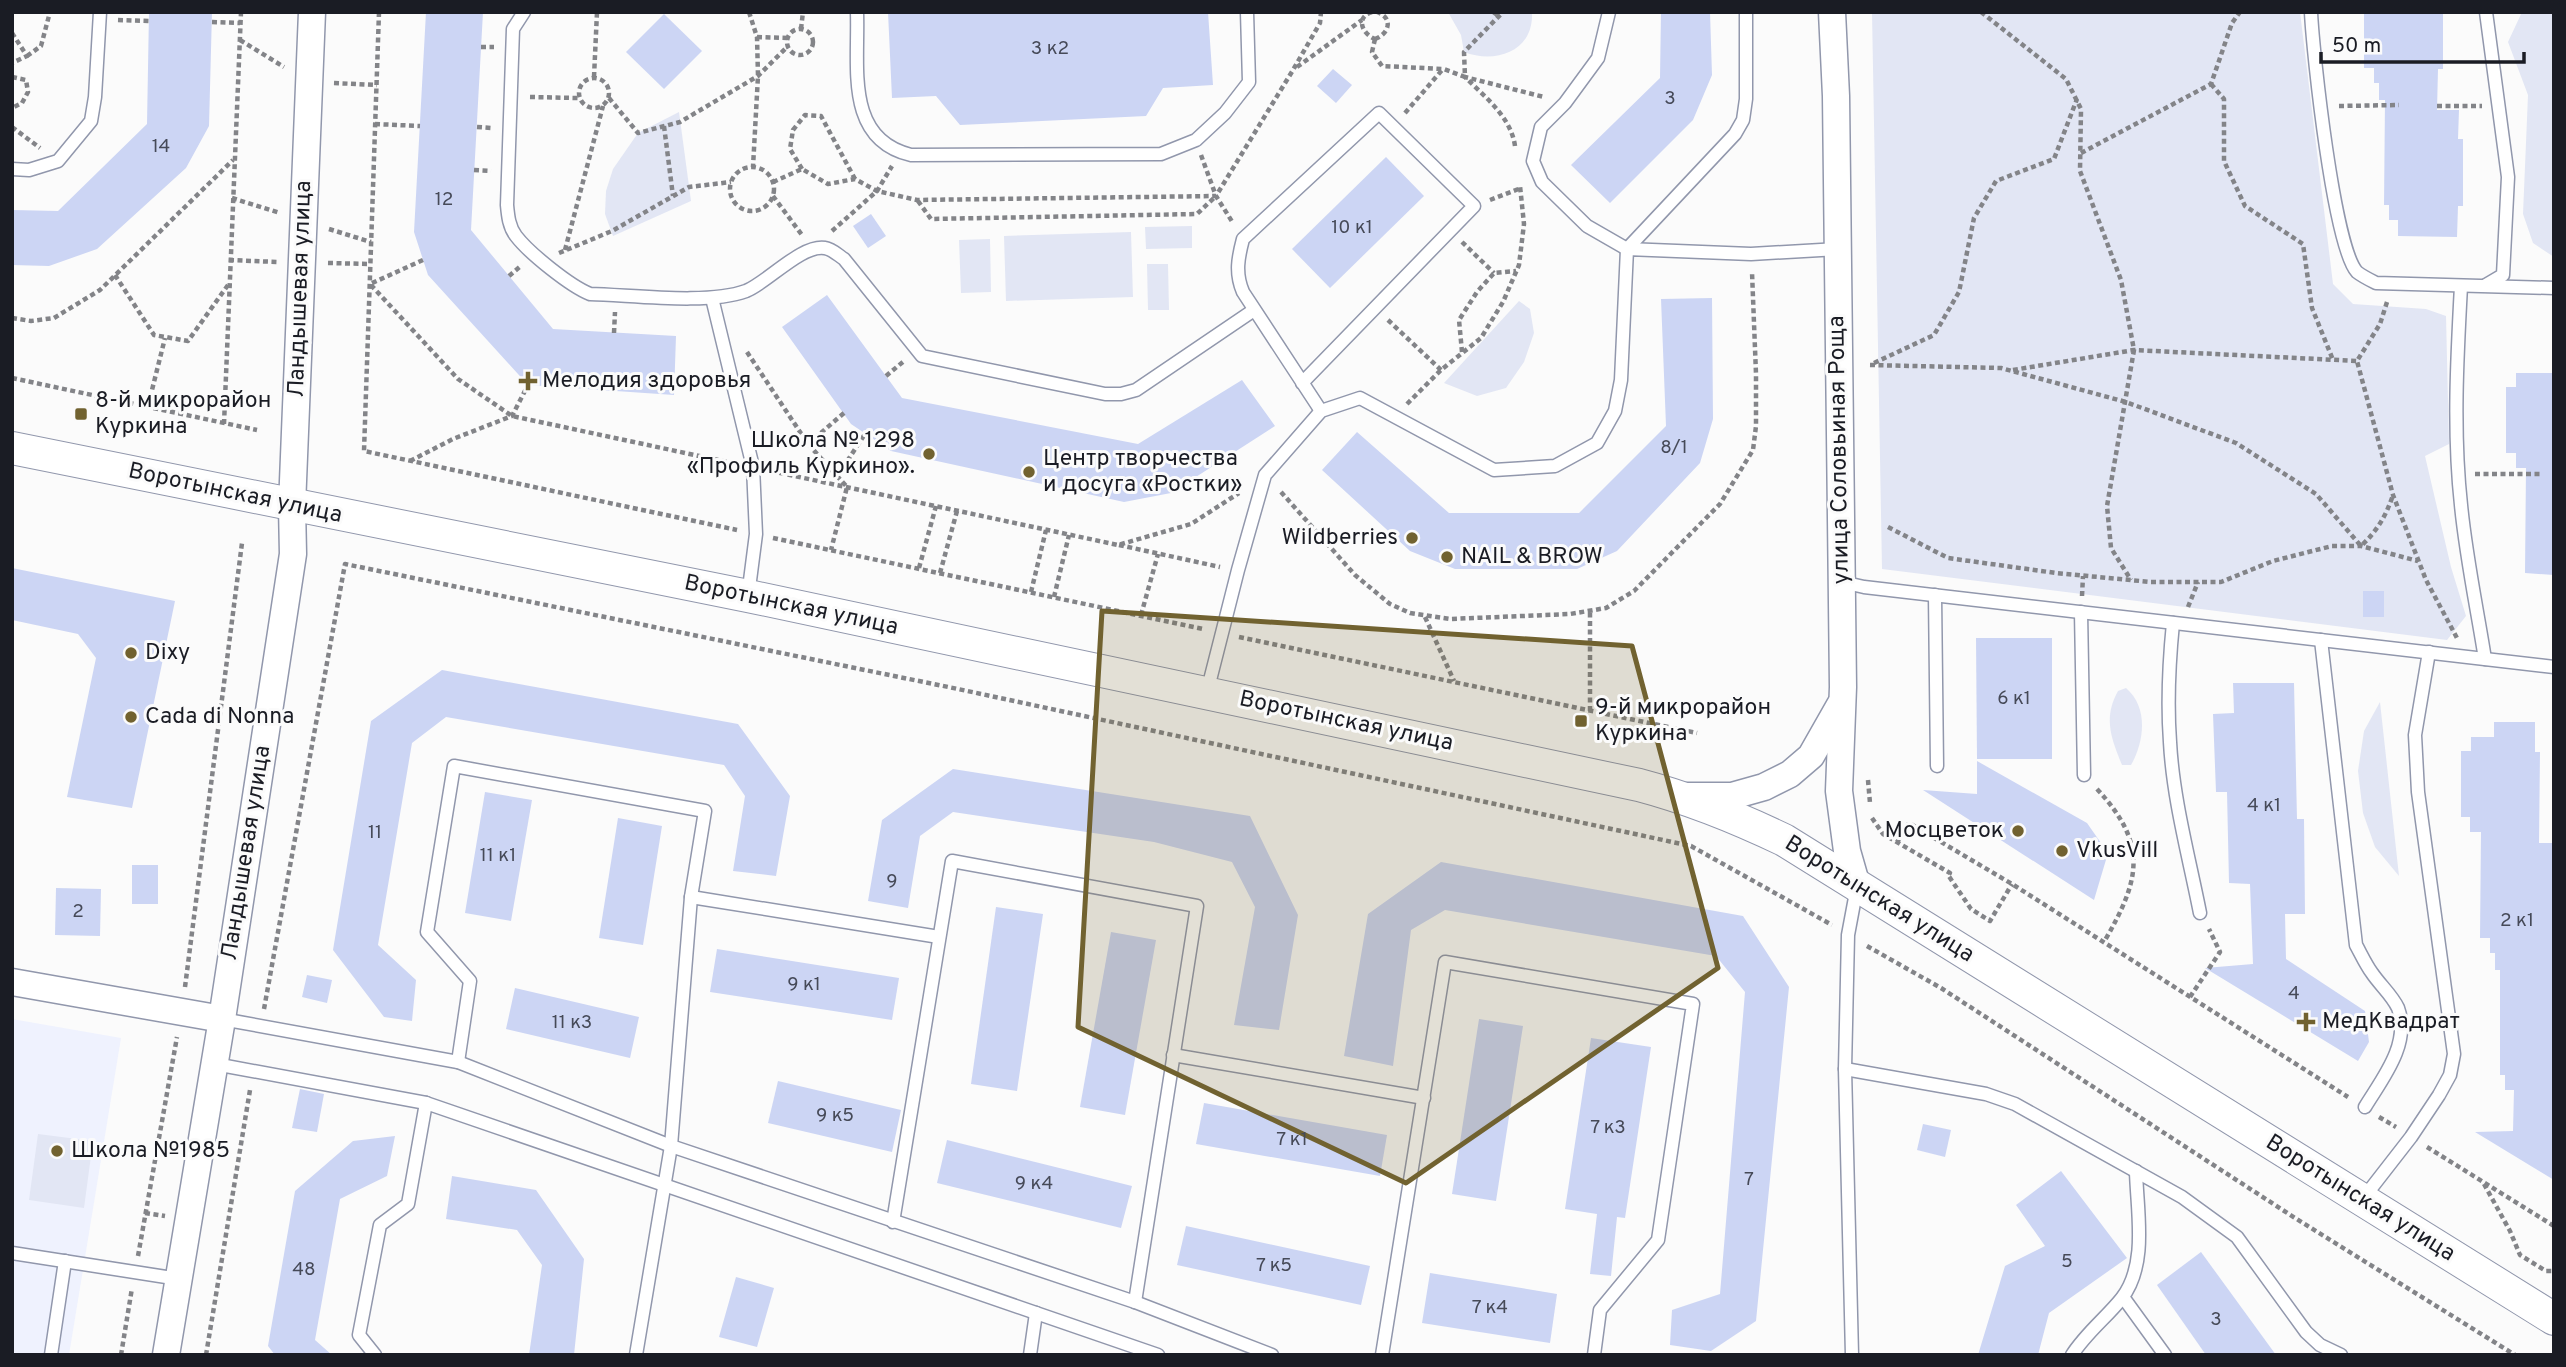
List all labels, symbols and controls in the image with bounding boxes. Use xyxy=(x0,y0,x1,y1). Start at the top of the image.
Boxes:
scale bar xyxy=(2321,21,2524,65)
text: 50 m xyxy=(2332,33,2381,60)
house number: 3 к2 xyxy=(1031,37,1069,61)
house number: 3 xyxy=(1664,87,1676,111)
house number: 14 xyxy=(152,135,170,159)
street label: Ландышевая улица xyxy=(283,180,319,398)
house number: 12 xyxy=(435,188,453,212)
house number: 10 к1 xyxy=(1331,216,1373,240)
street label: улица Соловьиная Роща xyxy=(1823,315,1857,585)
place label: Мелодия здоровья xyxy=(542,367,751,396)
marker: Мелодия здоровья xyxy=(520,373,536,389)
place label: 8-й микрорайон Куркина xyxy=(95,387,271,442)
marker: 8-й микрорайон Куркина xyxy=(73,406,89,422)
place label: Школа № 1298 «Профиль Куркино». xyxy=(687,427,915,482)
house number: 8/1 xyxy=(1660,436,1688,460)
place label: Центр творчества и досуга «Ростки» xyxy=(1043,445,1242,500)
marker: Школа № 1298 «Профиль Куркино». xyxy=(921,446,937,462)
street label: Воротынская улица xyxy=(125,457,345,531)
marker: Центр творчества и досуга «Ростки» xyxy=(1021,464,1037,480)
place label: Wildberries xyxy=(1282,524,1398,553)
marker: Wildberries xyxy=(1404,530,1420,546)
place label: NAIL & BROW xyxy=(1461,543,1603,572)
marker: NAIL & BROW xyxy=(1439,549,1455,565)
street label: Воротынская улица xyxy=(681,569,901,643)
place label: Dixy xyxy=(145,639,190,668)
marker: Dixy xyxy=(123,645,139,661)
street label: Воротынская улица xyxy=(1236,685,1456,759)
house number: 6 к1 xyxy=(1997,687,2031,711)
place label: 9-й микрорайон Куркина xyxy=(1595,694,1771,749)
place label: Cada di Nonna xyxy=(145,703,294,732)
marker: Cada di Nonna xyxy=(123,709,139,725)
marker: 9-й микрорайон Куркина xyxy=(1573,713,1589,729)
street label: Ландышевая улица xyxy=(216,743,278,963)
house number: 4 к1 xyxy=(2247,794,2281,818)
place label: Мосцветок xyxy=(1884,817,2004,846)
house number: 11 xyxy=(368,821,382,845)
marker: Мосцветок xyxy=(2010,823,2026,839)
street label: Воротынская улица xyxy=(1779,830,1979,970)
place label: VkusVill xyxy=(2076,837,2158,866)
marker: VkusVill xyxy=(2054,843,2070,859)
house number: 11 к1 xyxy=(480,844,516,868)
house number: 9 xyxy=(886,870,898,894)
house number: 2 xyxy=(72,900,84,924)
house number: 2 к1 xyxy=(2500,909,2534,933)
house number: 9 к1 xyxy=(787,973,821,997)
house number: 4 xyxy=(2288,982,2300,1006)
place label: МедКвадрат xyxy=(2322,1008,2460,1037)
house number: 11 к3 xyxy=(552,1011,592,1035)
marker: МедКвадрат xyxy=(2296,1012,2316,1032)
house number: 9 к5 xyxy=(816,1104,854,1128)
house number: 7 к3 xyxy=(1590,1116,1626,1140)
house number: 7 к1 xyxy=(1276,1128,1308,1152)
street label: Воротынская улица xyxy=(2260,1129,2460,1269)
place label: Школа №1985 xyxy=(71,1137,230,1166)
marker: Школа №1985 xyxy=(49,1143,65,1159)
house number: 7 xyxy=(1744,1168,1754,1192)
house number: 9 к4 xyxy=(1015,1172,1053,1196)
house number: 5 xyxy=(2061,1250,2073,1274)
house number: 7 к5 xyxy=(1256,1254,1292,1278)
house number: 48 xyxy=(292,1258,316,1282)
house number: 7 к4 xyxy=(1472,1296,1508,1320)
house number: 3 xyxy=(2210,1308,2222,1332)

